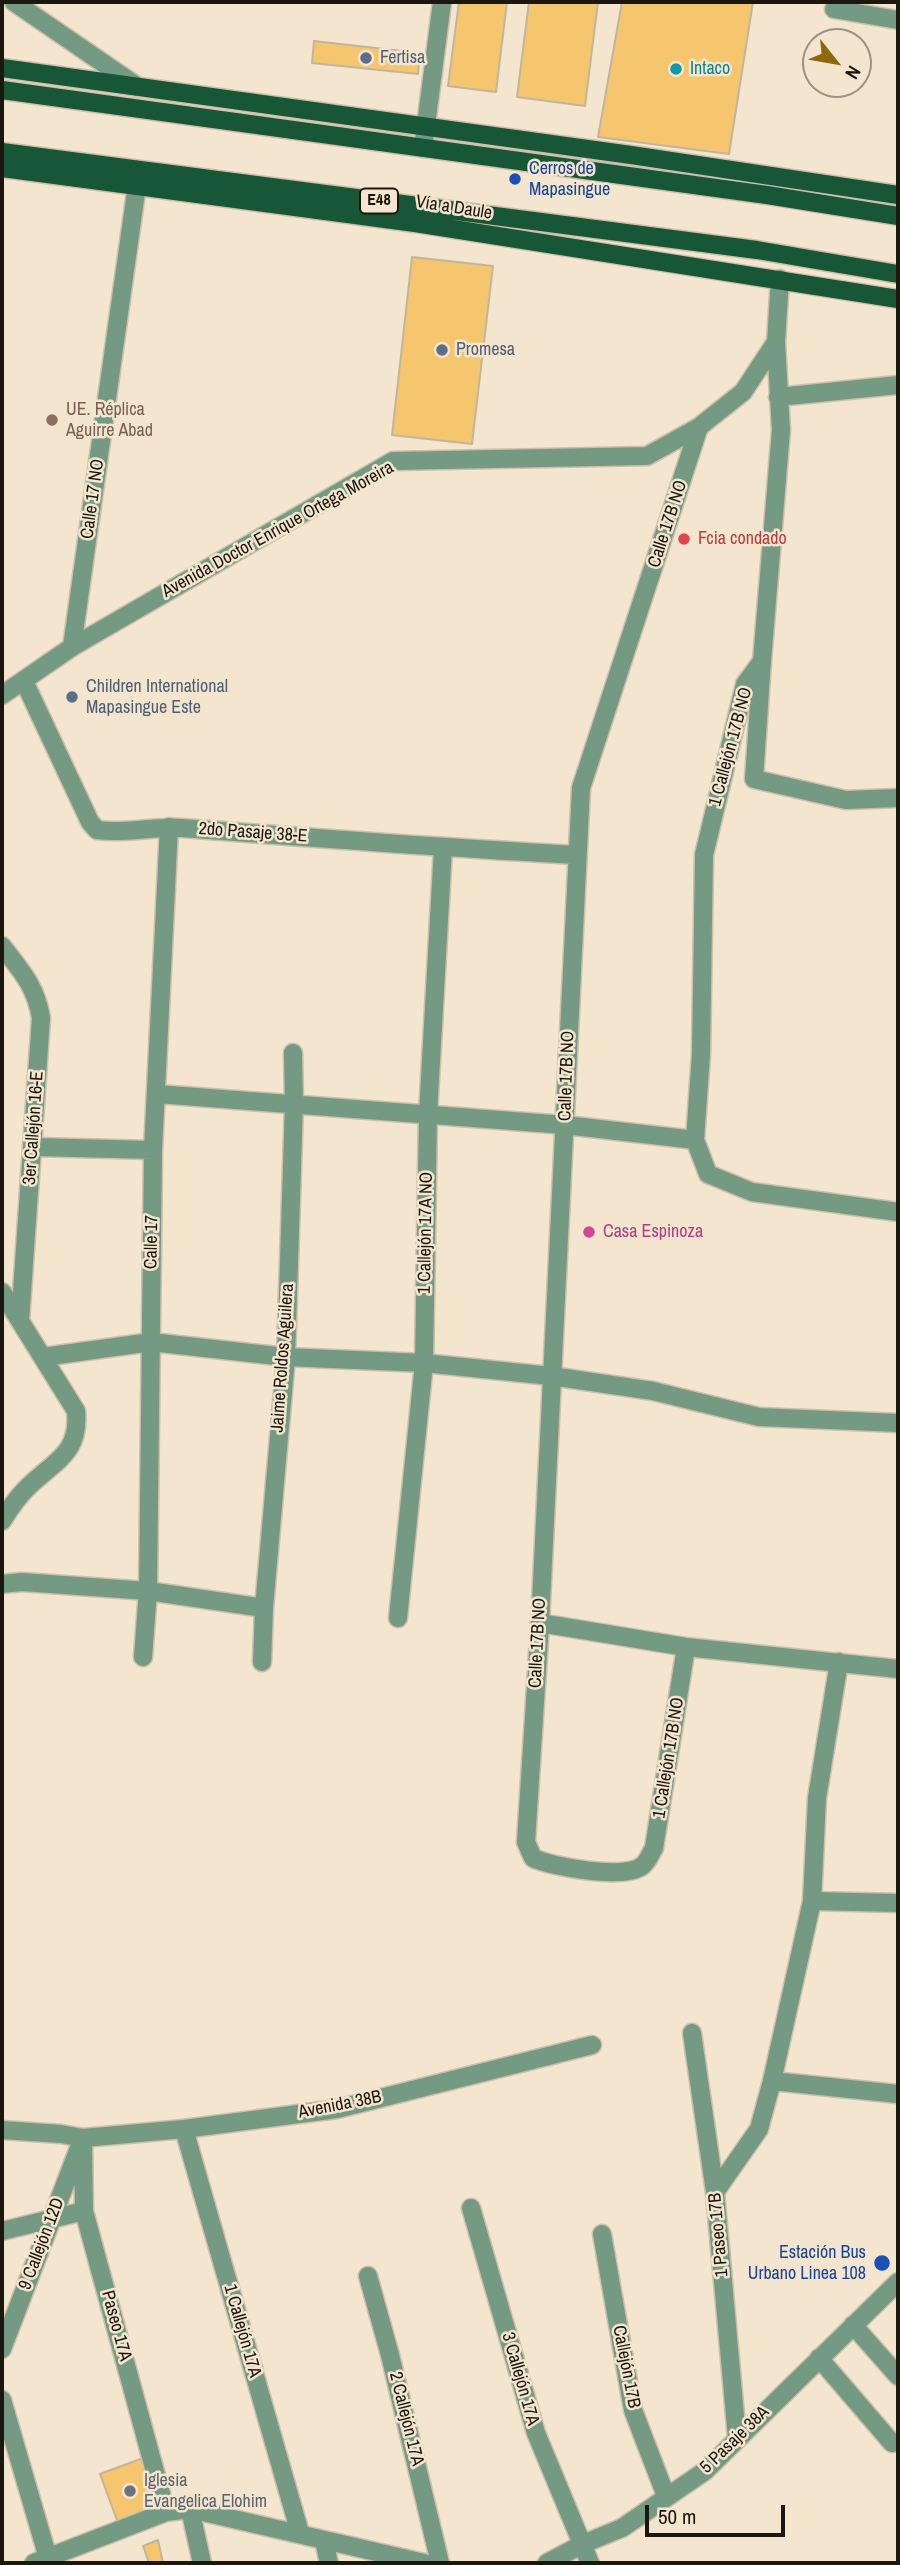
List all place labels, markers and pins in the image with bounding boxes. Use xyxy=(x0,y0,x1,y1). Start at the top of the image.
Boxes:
place label: Fertisa xyxy=(380,47,425,69)
marker: Fertisa xyxy=(358,50,374,66)
place label: Intaco xyxy=(690,58,730,80)
marker: Intaco xyxy=(668,61,684,77)
place label: Cerros de Mapasingue xyxy=(529,158,610,200)
marker: Cerros de Mapasingue xyxy=(507,171,523,187)
place label: Promesa xyxy=(456,339,515,361)
marker: Promesa xyxy=(434,342,450,358)
place label: UE. Réplica Aguirre Abad xyxy=(66,399,153,442)
marker: UE. Réplica Aguirre Abad xyxy=(44,412,60,428)
place label: Fcia condado xyxy=(698,528,787,550)
marker: Fcia condado xyxy=(676,531,692,547)
place label: Children International Mapasingue Este xyxy=(86,676,228,718)
marker: Children International Mapasingue Este xyxy=(64,689,80,705)
place label: Casa Espinoza xyxy=(603,1221,703,1243)
marker: Casa Espinoza xyxy=(581,1224,597,1240)
place label: Estación Bus Urbano Linea 108 xyxy=(748,2242,866,2284)
marker: Estación Bus Urbano Linea 108 xyxy=(872,2253,892,2273)
place label: Iglesia Evangelica Elohim xyxy=(144,2470,267,2512)
marker: Iglesia Evangelica Elohim xyxy=(122,2483,138,2499)

